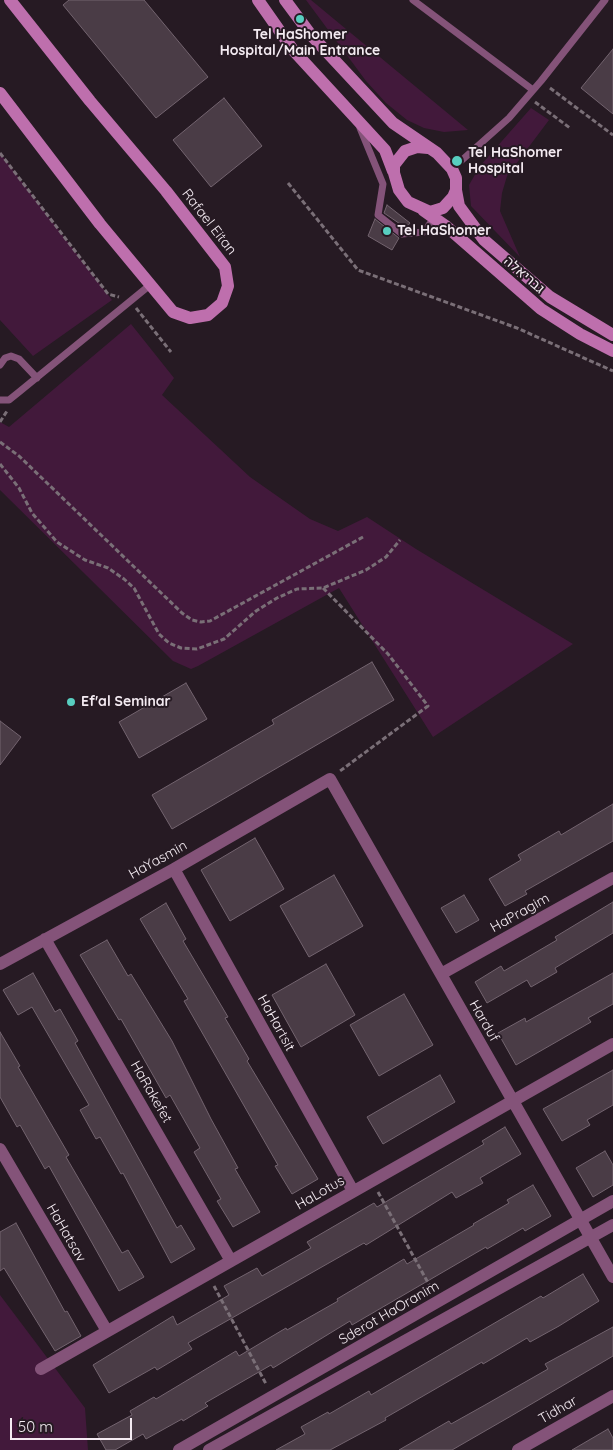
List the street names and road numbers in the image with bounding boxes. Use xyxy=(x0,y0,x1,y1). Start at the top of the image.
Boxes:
street label: Rafael Eitan xyxy=(178,186,240,258)
street label: גבריאלה xyxy=(500,253,548,297)
street label: HaYasmin xyxy=(126,837,190,883)
street label: HaPragim xyxy=(487,890,553,936)
street label: HaHartsit xyxy=(254,992,298,1054)
street label: Harduf xyxy=(465,997,503,1045)
street label: HaRakefet xyxy=(127,1058,175,1126)
street label: HaLotus xyxy=(293,1172,347,1214)
street label: HaHatsav xyxy=(43,1201,89,1265)
street label: Sderot HaOranim xyxy=(336,1277,442,1349)
street label: Tidhar xyxy=(536,1392,580,1428)

